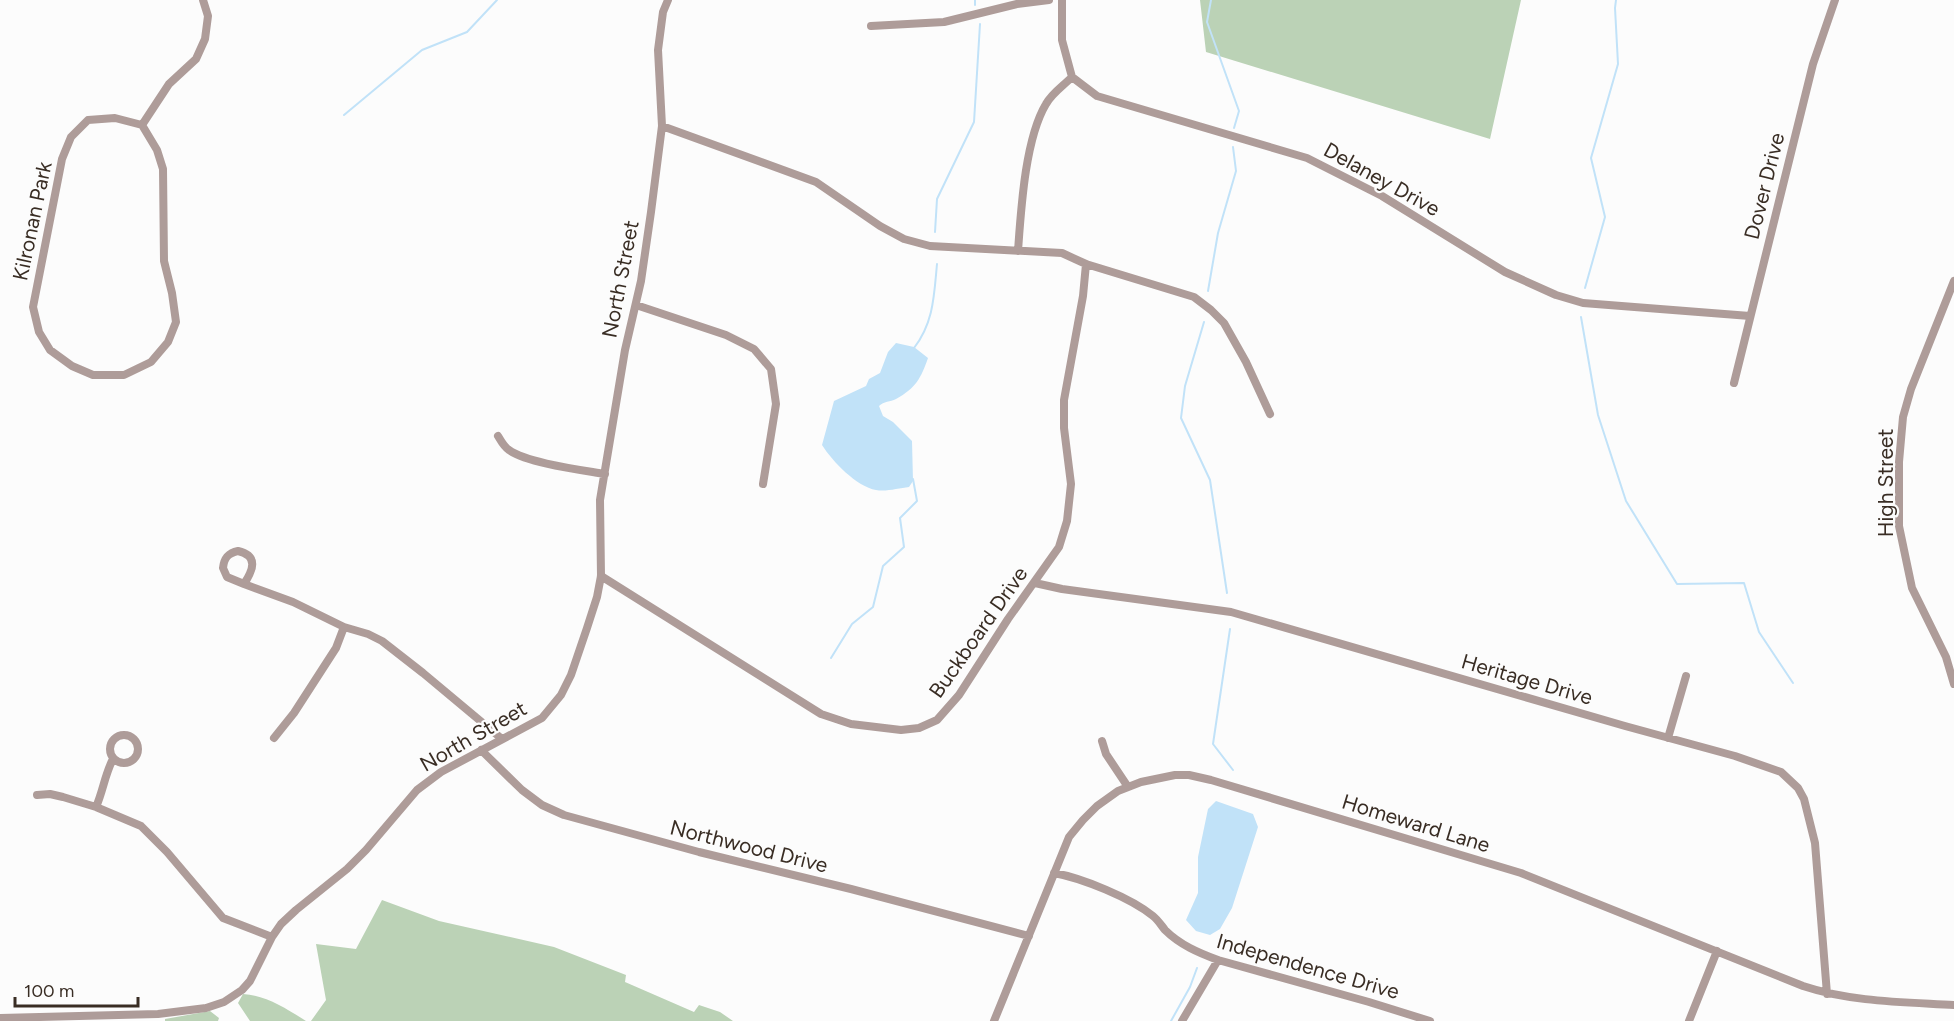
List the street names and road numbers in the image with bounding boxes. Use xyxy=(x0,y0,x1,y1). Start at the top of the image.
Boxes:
street label: Dover Drive xyxy=(1739,130,1789,242)
street label: Delaney Drive xyxy=(1320,137,1444,221)
street label: Kilronan Park xyxy=(7,158,57,283)
street label: North Street xyxy=(596,218,644,340)
street label: High Street xyxy=(1873,429,1898,537)
street label: Buckboard Drive xyxy=(923,562,1033,702)
street label: Heritage Drive xyxy=(1459,648,1595,710)
street label: North Street xyxy=(415,695,531,777)
street label: Homeward Lane xyxy=(1339,789,1493,857)
street label: Northwood Drive xyxy=(668,814,830,878)
street label: Independence Drive xyxy=(1214,928,1402,1004)

